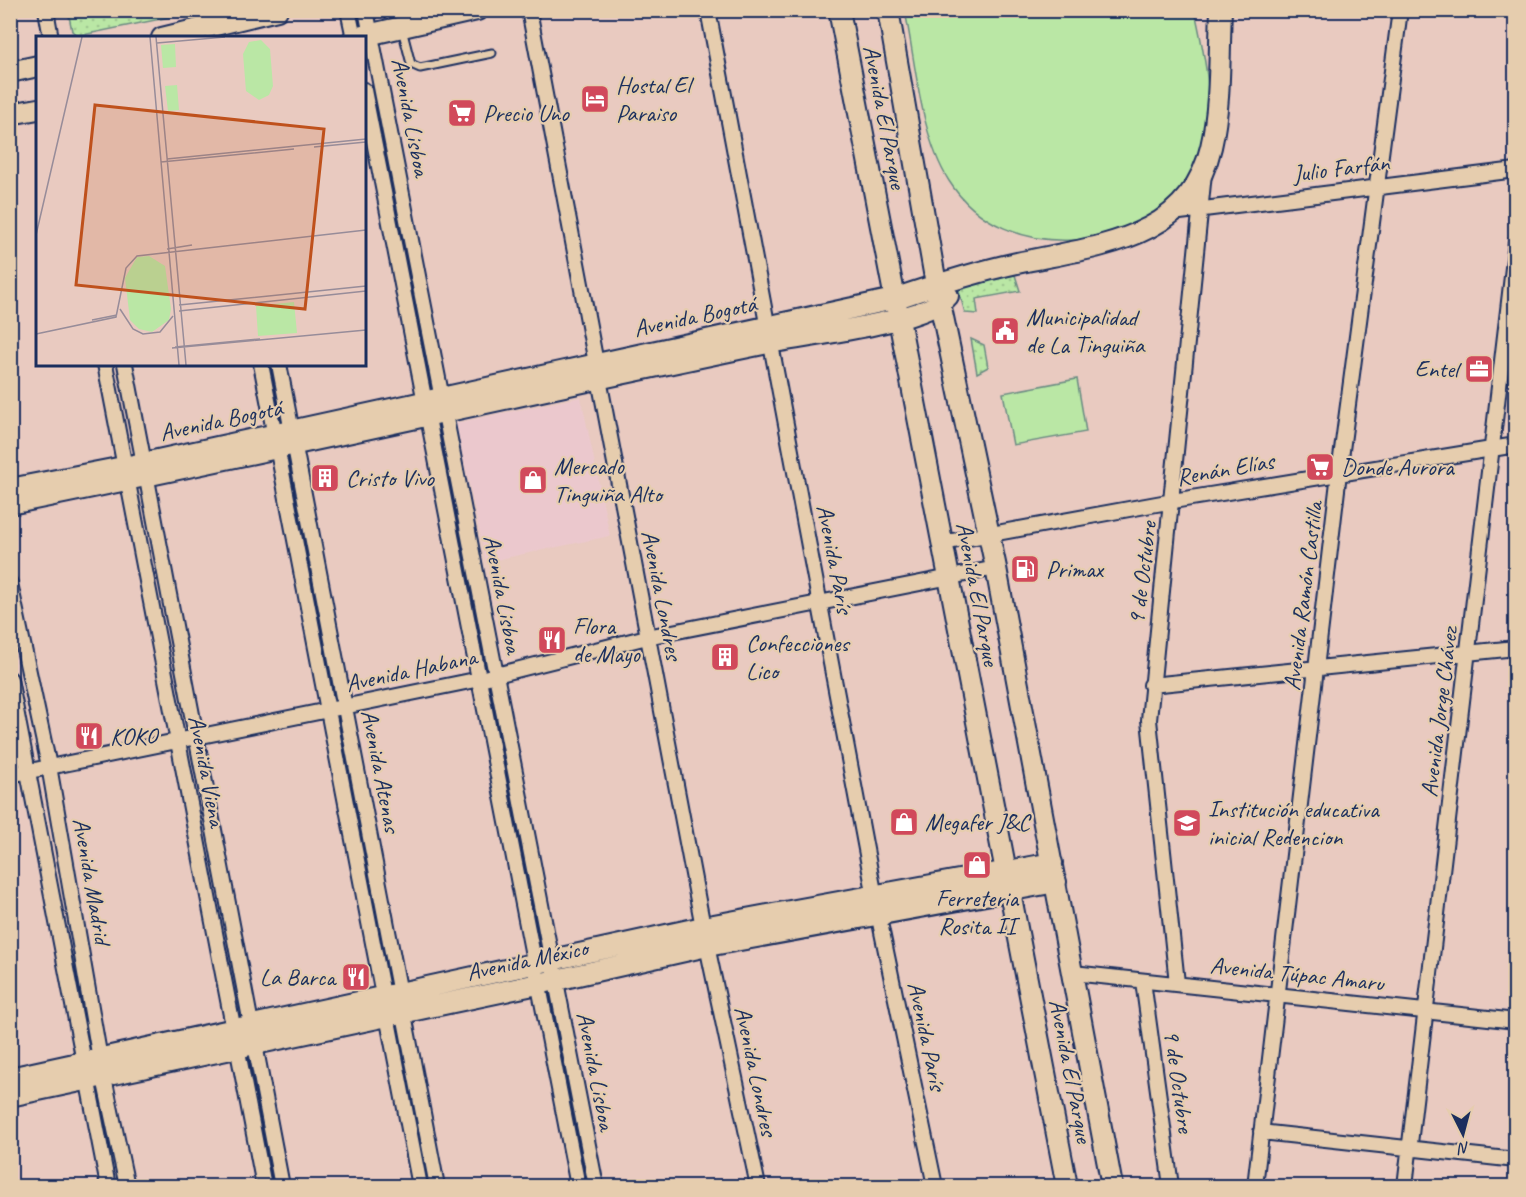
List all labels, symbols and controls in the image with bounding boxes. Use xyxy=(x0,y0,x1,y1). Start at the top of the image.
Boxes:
inset map xyxy=(36,36,366,366)
street label: Avenida El Parque xyxy=(856,43,914,193)
street label: Avenida Lisboa xyxy=(385,55,438,181)
place label: Hostal El Paraiso xyxy=(616,70,694,128)
hotel icon: Hostal El Paraiso xyxy=(579,83,611,115)
supermarket icon: Precio Uno xyxy=(446,97,478,129)
place label: Precio Uno xyxy=(483,98,570,128)
street label: Julio Farfán xyxy=(1290,147,1392,189)
street label: Avenida Bogotá xyxy=(631,288,761,344)
place label: Municipalidad de La Tinguiña xyxy=(1026,302,1146,360)
public building icon: Municipalidad de La Tinguiña xyxy=(989,315,1021,347)
office icon: Entel xyxy=(1463,353,1495,385)
place label: Entel xyxy=(1415,354,1462,384)
street label: Avenida Bogotá xyxy=(157,392,287,448)
street label: Renán Elías xyxy=(1174,445,1279,492)
place label: Mercado Tinguiña Alto xyxy=(554,451,664,509)
supermarket icon: Donde Aurora xyxy=(1304,451,1336,483)
place label: Donde Aurora xyxy=(1341,452,1455,482)
building icon: Cristo Vivo xyxy=(309,462,341,494)
place label: Cristo Vivo xyxy=(346,463,435,493)
shop icon: Mercado Tinguiña Alto xyxy=(517,464,549,496)
street label: Avenida Ramón Castilla xyxy=(1277,498,1330,692)
street label: Avenida París xyxy=(810,502,861,619)
street label: 9 de Octubre xyxy=(1121,518,1163,626)
street label: Avenida El Parque xyxy=(949,520,1007,670)
street label: Avenida Londres xyxy=(635,528,690,665)
street label: Avenida Lisboa xyxy=(477,532,530,658)
fuel station icon: Primax xyxy=(1009,553,1041,585)
place label: Primax xyxy=(1046,554,1105,584)
place label: Flora de Mayo xyxy=(573,611,641,669)
street label: Avenida Jorge Chávez xyxy=(1414,623,1465,799)
restaurant icon: Flora de Mayo xyxy=(536,624,568,656)
place label: Confecciones Lico xyxy=(746,628,850,686)
street label: Avenida Habana xyxy=(343,641,481,698)
building icon: Confecciones Lico xyxy=(709,641,741,673)
street label: Avenida Atenas xyxy=(354,707,408,837)
street label: Avenida Viena xyxy=(182,713,233,831)
restaurant icon: KOKO xyxy=(73,720,105,752)
place label: KOKO xyxy=(110,721,159,751)
place label: Institución educativa inicial Redencion xyxy=(1208,794,1380,852)
shop icon: Megafer J&C xyxy=(888,806,920,838)
place label: Megafer J&C xyxy=(925,807,1032,837)
school or university icon: Institución educativa inicial Redencion xyxy=(1171,807,1203,839)
street label: Avenida Madrid xyxy=(66,815,118,950)
shop icon: Ferreteria Rosita II xyxy=(961,849,993,881)
place label: Ferreteria Rosita II xyxy=(936,883,1021,941)
street label: Avenida México xyxy=(464,932,593,987)
street label: Avenida Túpac Amaru xyxy=(1209,950,1387,998)
restaurant icon: La Barca xyxy=(340,961,372,993)
place label: La Barca xyxy=(260,962,337,992)
street label: Avenida París xyxy=(901,979,954,1096)
street label: Avenida El Parque xyxy=(1042,997,1100,1147)
street label: Avenida Londres xyxy=(728,1004,785,1141)
street label: Avenida Lisboa xyxy=(570,1009,623,1135)
street label: 9 de Octubre xyxy=(1157,1028,1201,1137)
north arrow xyxy=(1433,1104,1493,1164)
text: N xyxy=(1455,1137,1470,1159)

